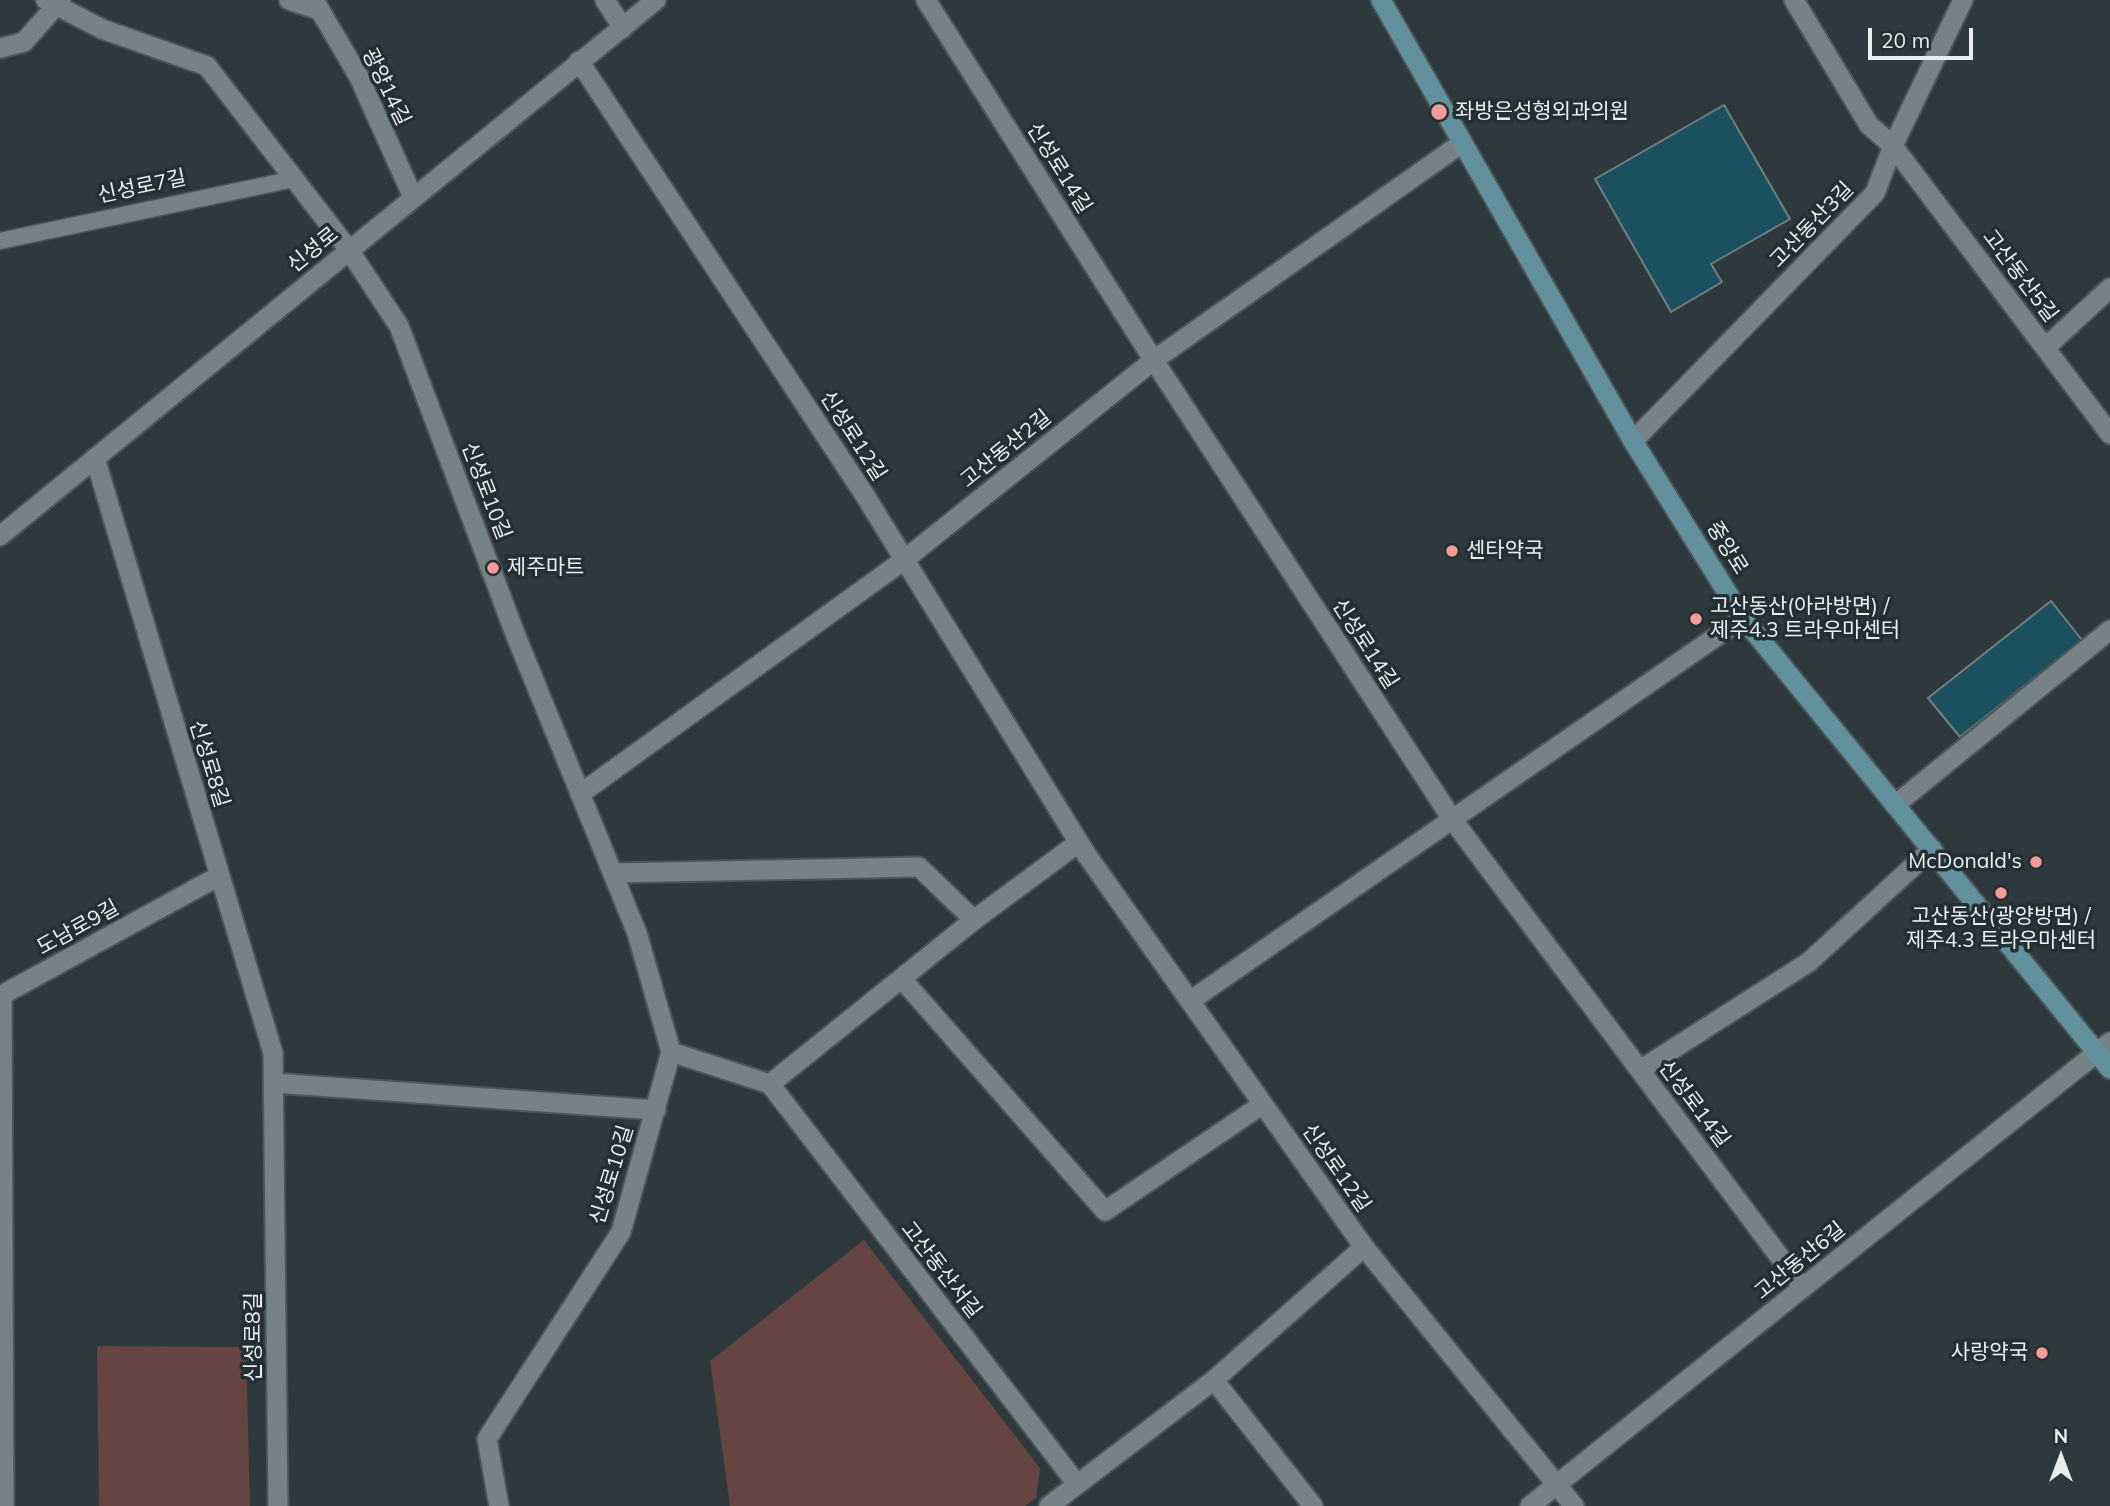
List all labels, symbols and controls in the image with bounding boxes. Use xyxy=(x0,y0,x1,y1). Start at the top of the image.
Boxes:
scale bar xyxy=(1872,14,1977,58)
text: 20 m xyxy=(1881,27,1930,53)
street label: 광양14길 xyxy=(356,44,416,130)
place label: 좌방은성형외과의원 xyxy=(1455,99,1629,125)
marker: 좌방은성형외과의원 xyxy=(1429,102,1449,122)
street label: 신성로14길 xyxy=(1021,118,1097,218)
street label: 신성로7길 xyxy=(95,165,189,209)
street label: 고산동산3길 xyxy=(1765,177,1859,273)
street label: 신성로 xyxy=(283,222,343,278)
street label: 고산동산5길 xyxy=(1977,225,2063,327)
street label: 신성로12길 xyxy=(815,386,891,486)
street label: 고산동산2길 xyxy=(956,405,1056,493)
street label: 신성로10길 xyxy=(456,439,516,543)
street label: 중앙로 xyxy=(1701,517,1753,579)
place label: 센타약국 xyxy=(1466,538,1543,564)
marker: 센타약국 xyxy=(1444,543,1460,559)
place label: 제주마트 xyxy=(507,555,584,581)
marker: 제주마트 xyxy=(485,560,501,576)
street label: 신성로14길 xyxy=(1327,594,1403,694)
place label: 고산동산(아라방면) / 제주4.3 트라우마센터 xyxy=(1710,594,1900,644)
marker: 고산동산(아라방면) / 제주4.3 트라우마센터 xyxy=(1688,611,1704,627)
street label: 신성로8길 xyxy=(184,717,234,811)
place label: McDonald's xyxy=(1908,849,2022,875)
marker: McDonald's xyxy=(2028,854,2044,870)
marker: 고산동산(광양방면) / 제주4.3 트라우마센터 xyxy=(1993,885,2009,901)
street label: 도남로9길 xyxy=(33,895,123,961)
place label: 고산동산(광양방면) / 제주4.3 트라우마센터 xyxy=(1906,904,2096,954)
street label: 신성로14길 xyxy=(1653,1055,1735,1153)
street label: 신성로12길 xyxy=(1296,1119,1376,1217)
street label: 신성로10길 xyxy=(585,1122,639,1228)
street label: 고산동산서길 xyxy=(895,1217,987,1323)
street label: 고산동산6길 xyxy=(1750,1217,1850,1305)
street label: 신성로8길 xyxy=(241,1292,267,1382)
place label: 사랑약국 xyxy=(1951,1340,2028,1366)
marker: 사랑약국 xyxy=(2034,1345,2050,1361)
north arrow xyxy=(2026,1422,2096,1492)
text: N xyxy=(2054,1424,2068,1448)

